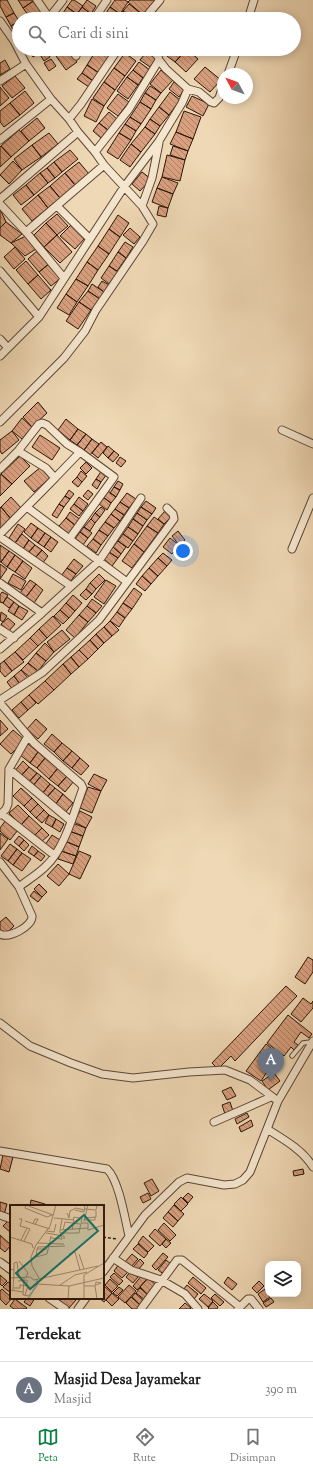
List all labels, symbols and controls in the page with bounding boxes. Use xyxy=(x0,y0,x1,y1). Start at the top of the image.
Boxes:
search box xyxy=(12,12,301,56)
icon: search xyxy=(26,23,48,45)
text: Cari di sini xyxy=(58,24,129,45)
north arrow xyxy=(217,68,253,104)
your location xyxy=(173,541,193,561)
pin: A xyxy=(258,1048,284,1081)
inset map xyxy=(10,1205,104,1299)
map controls xyxy=(265,1261,301,1297)
button: layers xyxy=(265,1261,301,1297)
text: Terdekat xyxy=(16,1323,81,1347)
text: Masjid Desa Jayamekar xyxy=(54,1370,201,1391)
text: A xyxy=(24,1381,34,1399)
text: 390 m xyxy=(265,1381,297,1399)
text: Masjid xyxy=(54,1391,92,1409)
tab: Peta xyxy=(37,1426,59,1466)
tab: Rute xyxy=(133,1426,156,1466)
tab: Disimpan xyxy=(230,1426,276,1466)

